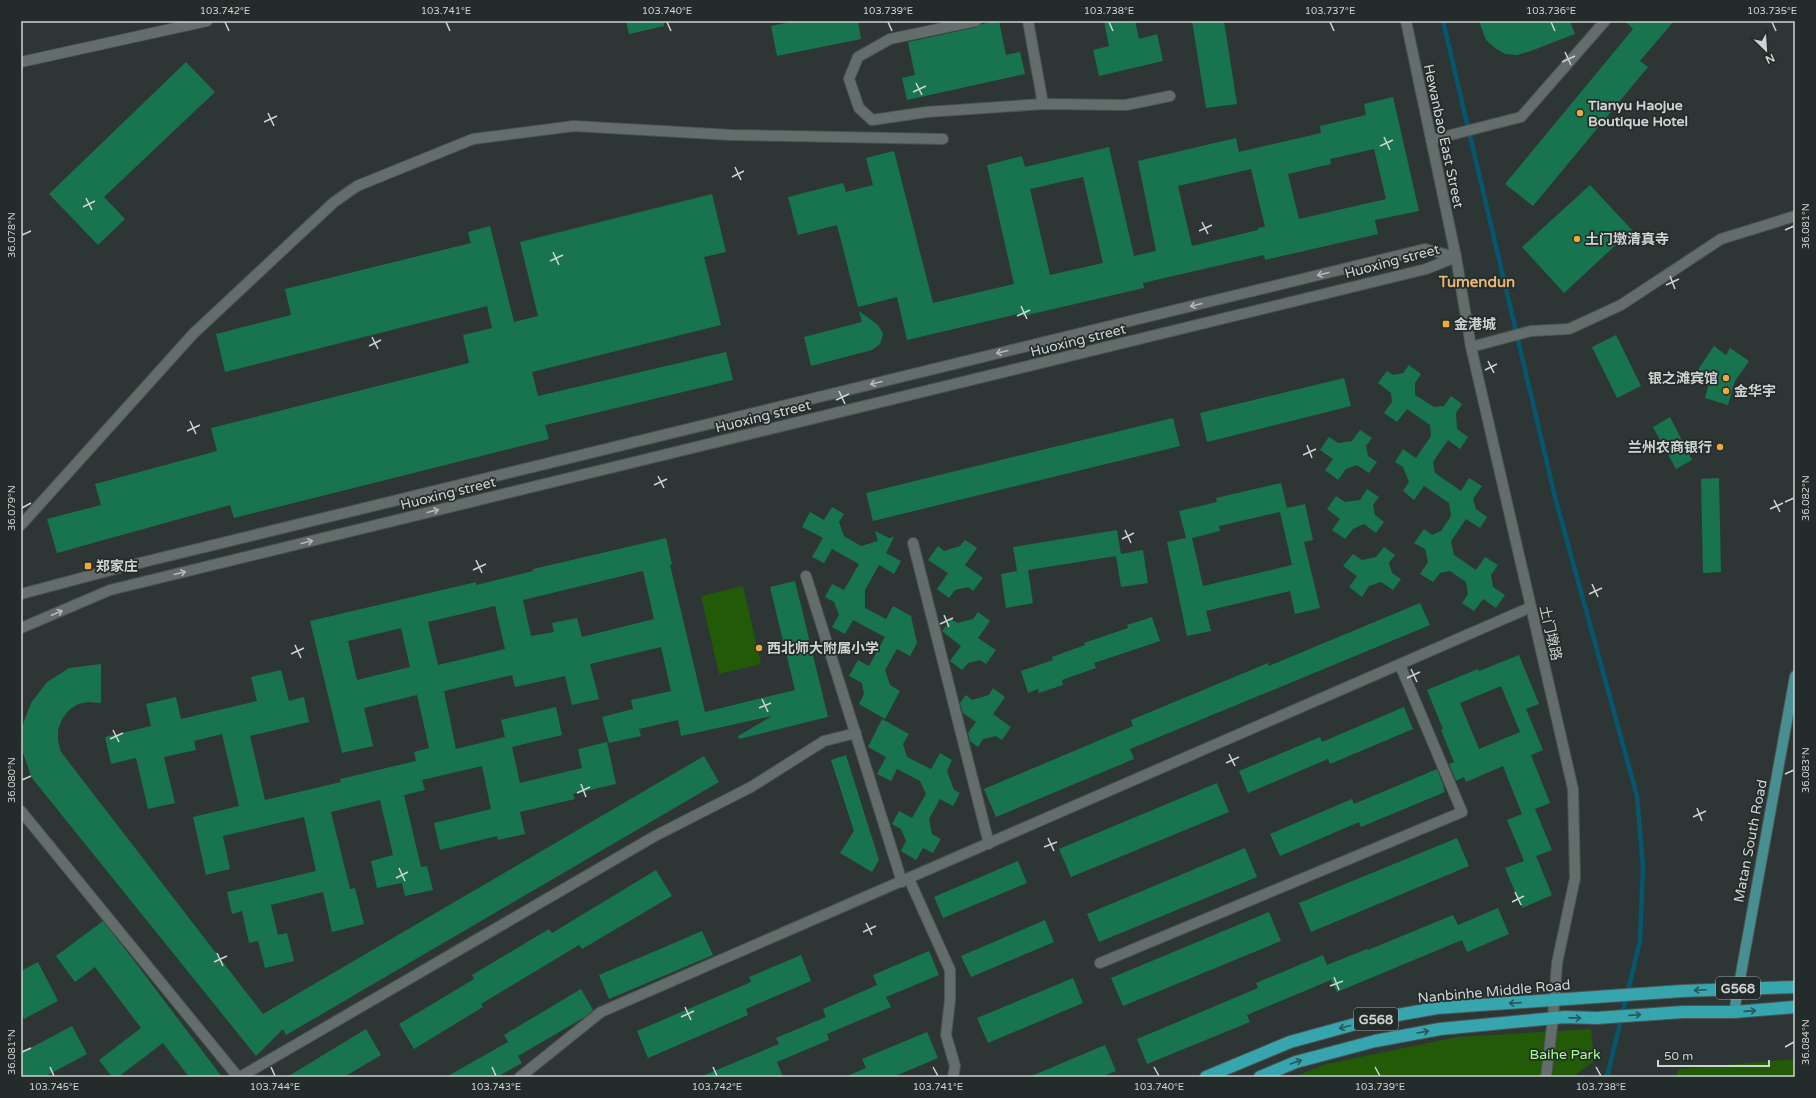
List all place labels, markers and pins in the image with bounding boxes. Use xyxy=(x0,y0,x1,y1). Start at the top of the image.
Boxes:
place label: Tianyu Haojue Boutique Hotel xyxy=(1587,97,1688,130)
marker: Tianyu Haojue Boutique Hotel xyxy=(1575,108,1585,118)
place label: 土门墩清真寺 xyxy=(1585,231,1669,248)
marker: 土门墩清真寺 xyxy=(1572,234,1582,244)
place label: 金港城 xyxy=(1454,316,1496,333)
marker: 金港城 xyxy=(1441,319,1451,329)
place label: 银之滩宾馆 xyxy=(1648,370,1718,387)
marker: 银之滩宾馆 xyxy=(1721,373,1731,383)
place label: 金华宇 xyxy=(1734,383,1776,400)
marker: 金华宇 xyxy=(1721,386,1731,396)
place label: 兰州农商银行 xyxy=(1628,439,1712,456)
marker: 兰州农商银行 xyxy=(1715,442,1725,452)
place label: 郑家庄 xyxy=(96,558,138,575)
marker: 郑家庄 xyxy=(83,561,93,571)
place label: 西北师大附属小学 xyxy=(767,640,879,657)
marker: 西北师大附属小学 xyxy=(754,643,764,653)

